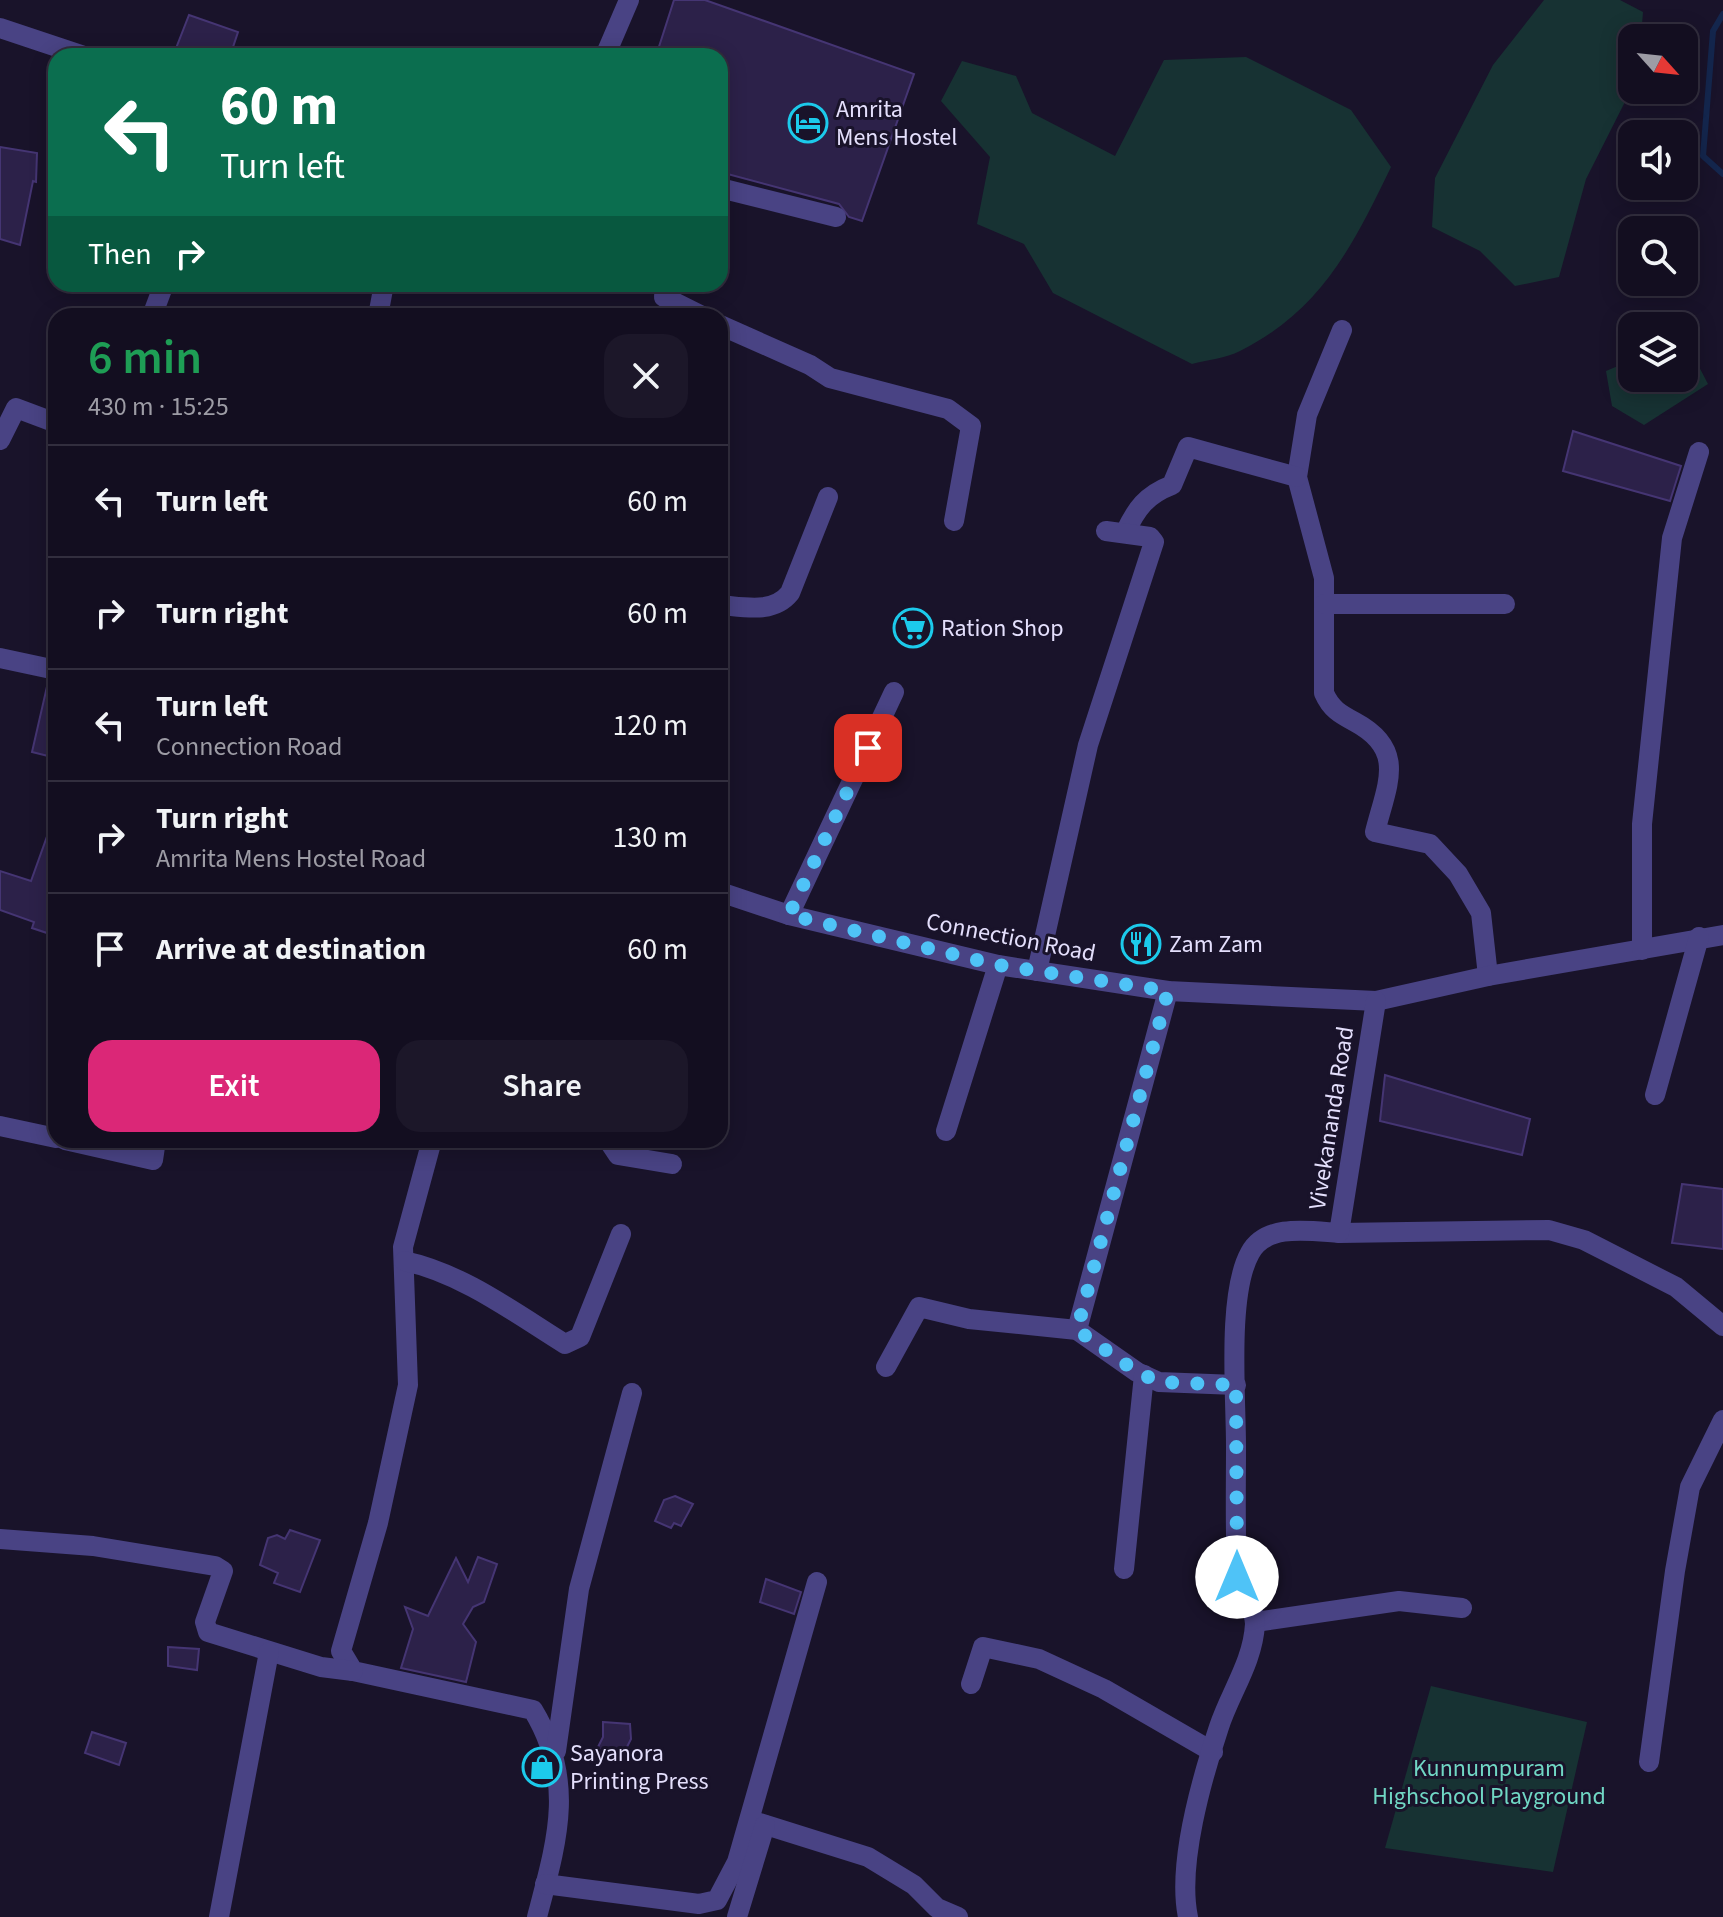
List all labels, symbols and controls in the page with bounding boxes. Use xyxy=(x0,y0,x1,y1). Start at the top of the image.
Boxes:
north arrow xyxy=(1618,24,1698,104)
map controls xyxy=(1618,24,1698,392)
text: 60 m xyxy=(220,67,338,146)
icon: left xyxy=(88,80,192,184)
place label: Amrita Mens Hostel xyxy=(836,92,957,155)
hotel icon: Amrita Mens Hostel xyxy=(787,102,829,144)
button: sound xyxy=(1618,120,1698,200)
text: Turn left xyxy=(220,141,345,192)
button: search xyxy=(1618,216,1698,296)
icon: right xyxy=(168,232,212,276)
text: Then xyxy=(88,233,152,276)
button: layers xyxy=(1618,312,1698,392)
text: 6 min xyxy=(88,324,202,392)
button: close xyxy=(604,334,688,418)
text: 430 m · 15:25 xyxy=(88,388,229,425)
icon: left xyxy=(88,479,132,523)
text: Turn left xyxy=(156,480,268,523)
text: 60 m xyxy=(627,480,688,523)
icon: right xyxy=(88,591,132,635)
text: Turn right xyxy=(156,592,288,635)
text: 60 m xyxy=(627,592,688,635)
supermarket icon: Ration Shop xyxy=(892,607,934,649)
place label: Ration Shop xyxy=(941,611,1064,646)
text: Turn left xyxy=(156,685,268,728)
icon: left xyxy=(88,703,132,747)
text: 120 m xyxy=(612,704,688,747)
pin xyxy=(834,714,902,782)
icon: arrive xyxy=(846,726,890,770)
text: Connection Road xyxy=(156,728,342,765)
text: Turn right xyxy=(156,797,288,840)
icon: right xyxy=(88,815,132,859)
text: 130 m xyxy=(612,816,688,859)
text: Amrita Mens Hostel Road xyxy=(156,840,426,877)
street label: Connection Road xyxy=(923,904,1099,971)
restaurant icon: Zam Zam xyxy=(1120,923,1162,965)
icon: arrive xyxy=(88,927,132,971)
place label: Zam Zam xyxy=(1169,927,1263,962)
text: Arrive at destination xyxy=(156,928,426,971)
text: 60 m xyxy=(627,928,688,971)
street label: Vivekananda Road xyxy=(1300,1024,1363,1212)
button: Exit xyxy=(88,1040,380,1132)
button: Share xyxy=(396,1040,688,1132)
position arrow xyxy=(1195,1535,1279,1619)
place label: Sayanora Printing Press xyxy=(570,1736,709,1799)
shop icon: Sayanora Printing Press xyxy=(521,1746,563,1788)
park label: Kunnumpuram Highschool Playground xyxy=(1372,1751,1606,1814)

